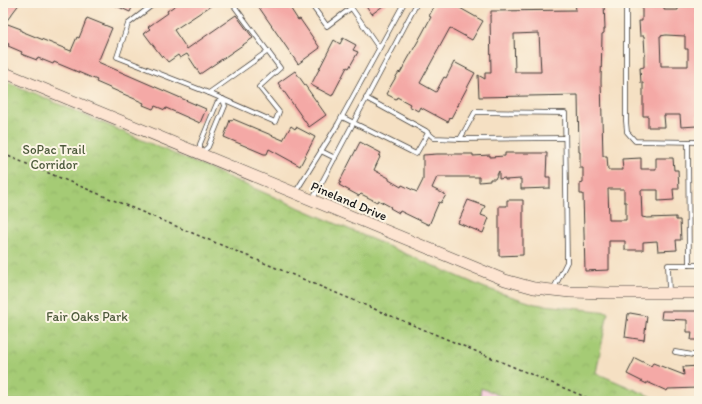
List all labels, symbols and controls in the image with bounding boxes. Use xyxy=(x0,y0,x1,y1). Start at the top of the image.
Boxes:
park label: SoPac Trail Corridor xyxy=(23,142,86,172)
street label: Pineland Drive xyxy=(309,178,389,224)
park label: Fair Oaks Park xyxy=(46,309,128,324)

